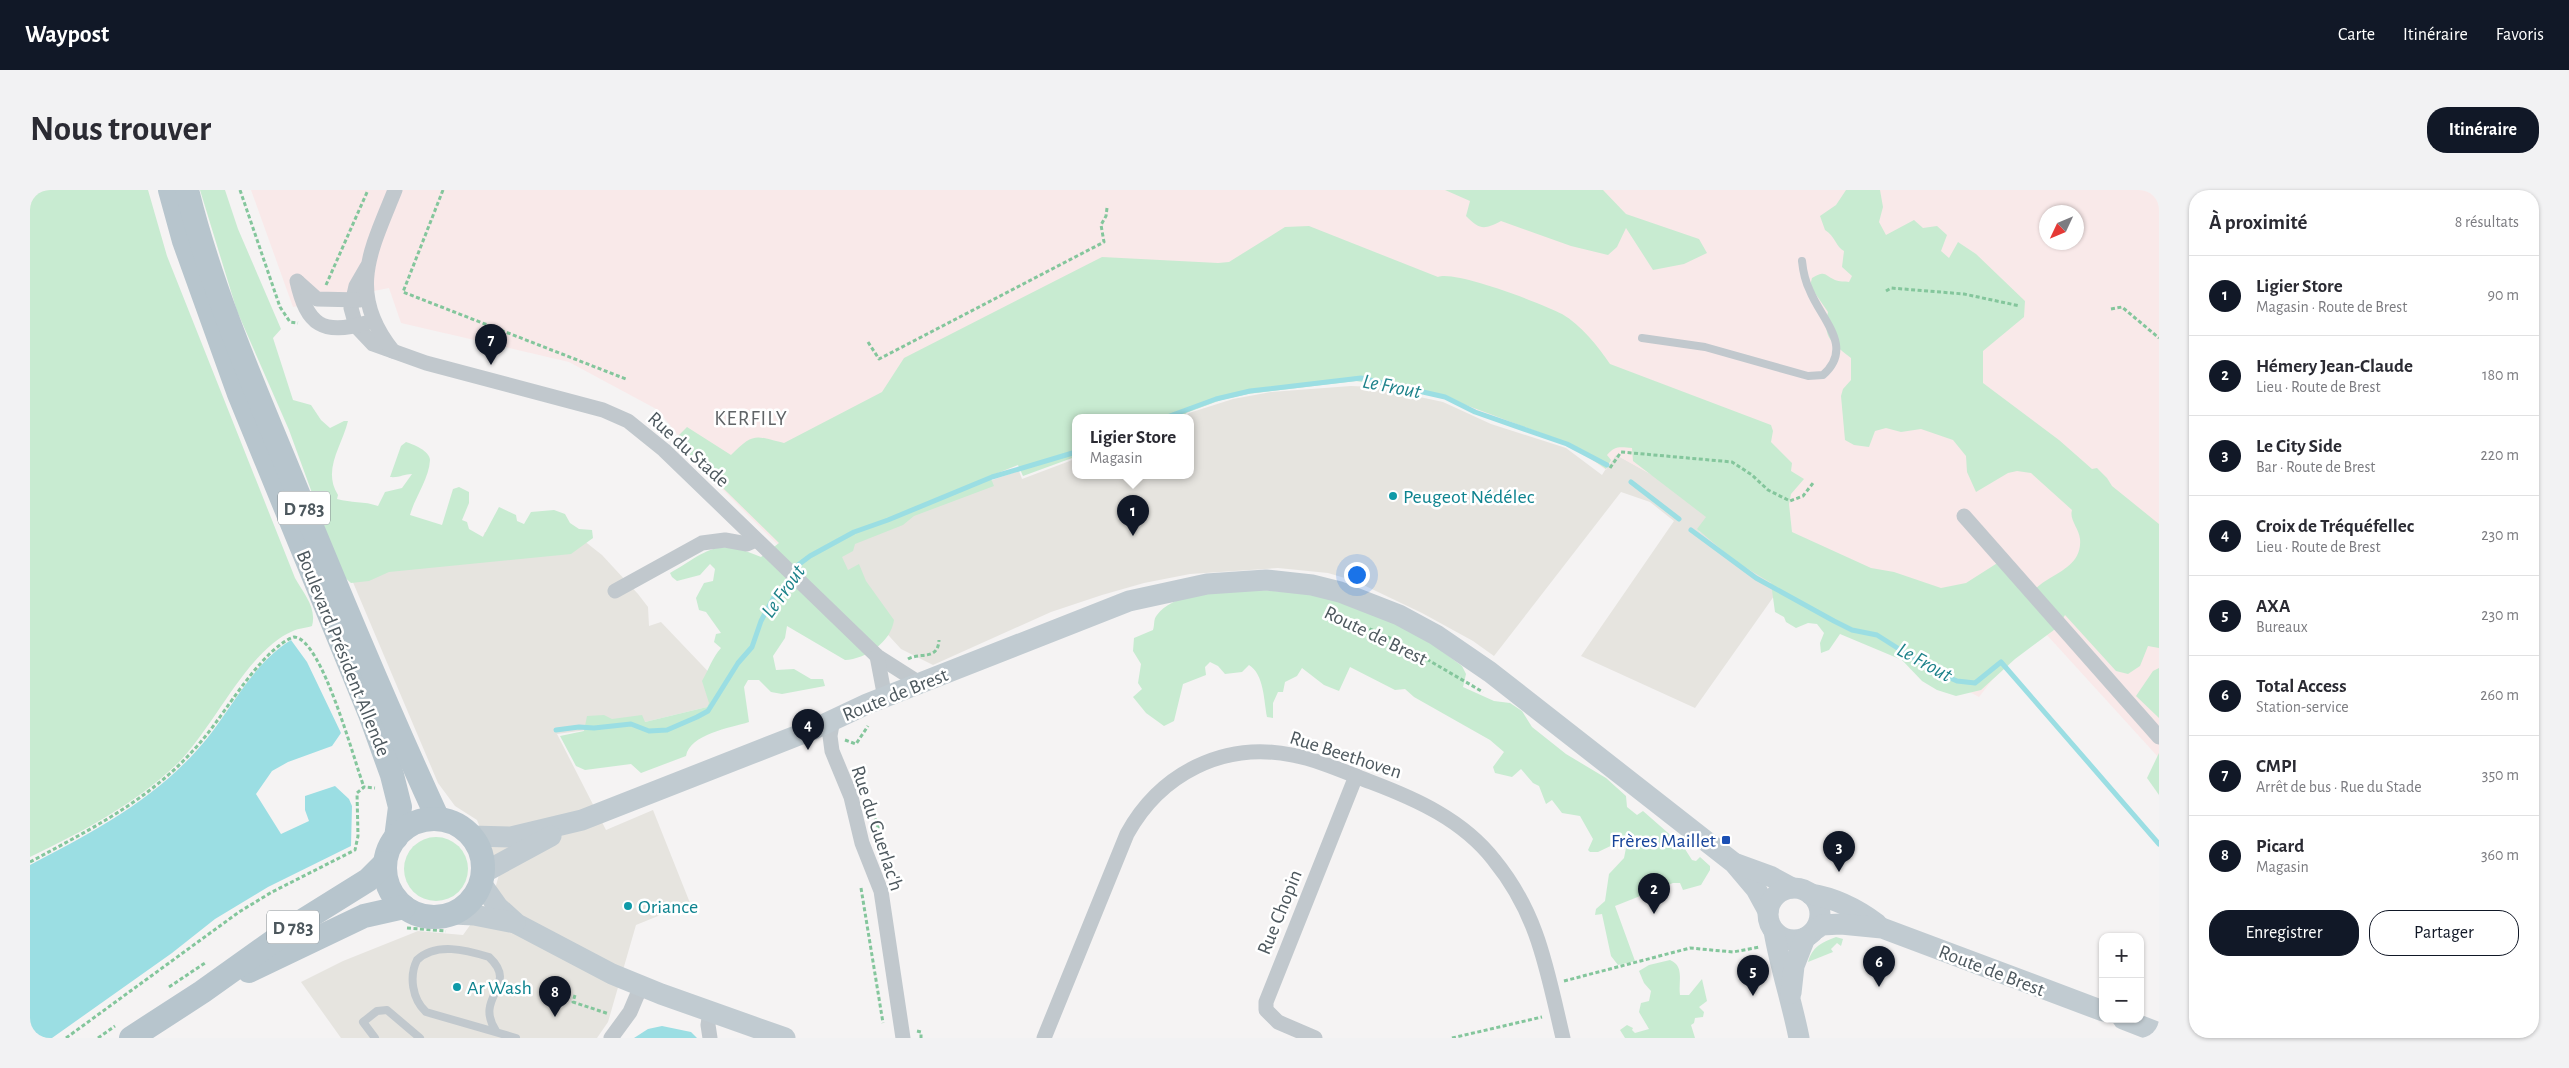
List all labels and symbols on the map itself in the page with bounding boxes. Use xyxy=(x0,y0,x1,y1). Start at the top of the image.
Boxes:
north arrow xyxy=(2039,205,2084,250)
pin: 7 xyxy=(475,324,507,365)
water label: Le Frout xyxy=(1361,370,1423,402)
street label: Rue du Stade xyxy=(644,408,733,491)
district label: KERFILY xyxy=(714,408,788,429)
place label: Peugeot Nédélec xyxy=(1403,487,1535,507)
marker: Peugeot Nédélec xyxy=(1387,490,1399,502)
road number: D 783 xyxy=(278,492,330,524)
pin: 1 xyxy=(1117,495,1149,536)
street label: Boulevard Président Allende xyxy=(293,548,394,759)
water label: Le Frout xyxy=(757,561,809,622)
your location xyxy=(1344,562,1370,588)
street label: Route de Brest xyxy=(1321,602,1431,670)
water label: Le Frout xyxy=(1894,639,1956,686)
street label: Route de Brest xyxy=(840,664,952,725)
pin: 4 xyxy=(792,709,824,750)
street label: Rue Beethoven xyxy=(1287,727,1404,782)
street label: Rue du Guerlac'h xyxy=(847,763,907,893)
place label: Frères Maillet xyxy=(1611,831,1717,851)
pin: 3 xyxy=(1823,831,1855,872)
marker: Frères Maillet xyxy=(1720,834,1732,846)
street label: Rue Chopin xyxy=(1254,867,1306,958)
pin: 2 xyxy=(1638,873,1670,914)
place label: Oriance xyxy=(638,897,698,917)
marker: Oriance xyxy=(622,900,634,912)
road number: D 783 xyxy=(267,910,319,944)
street label: Route de Brest xyxy=(1936,942,2048,1001)
pin: 6 xyxy=(1863,946,1895,987)
pin: 5 xyxy=(1737,955,1769,996)
pin: 8 xyxy=(539,976,571,1017)
place label: Ar Wash xyxy=(467,978,532,998)
marker: Ar Wash xyxy=(451,981,463,993)

